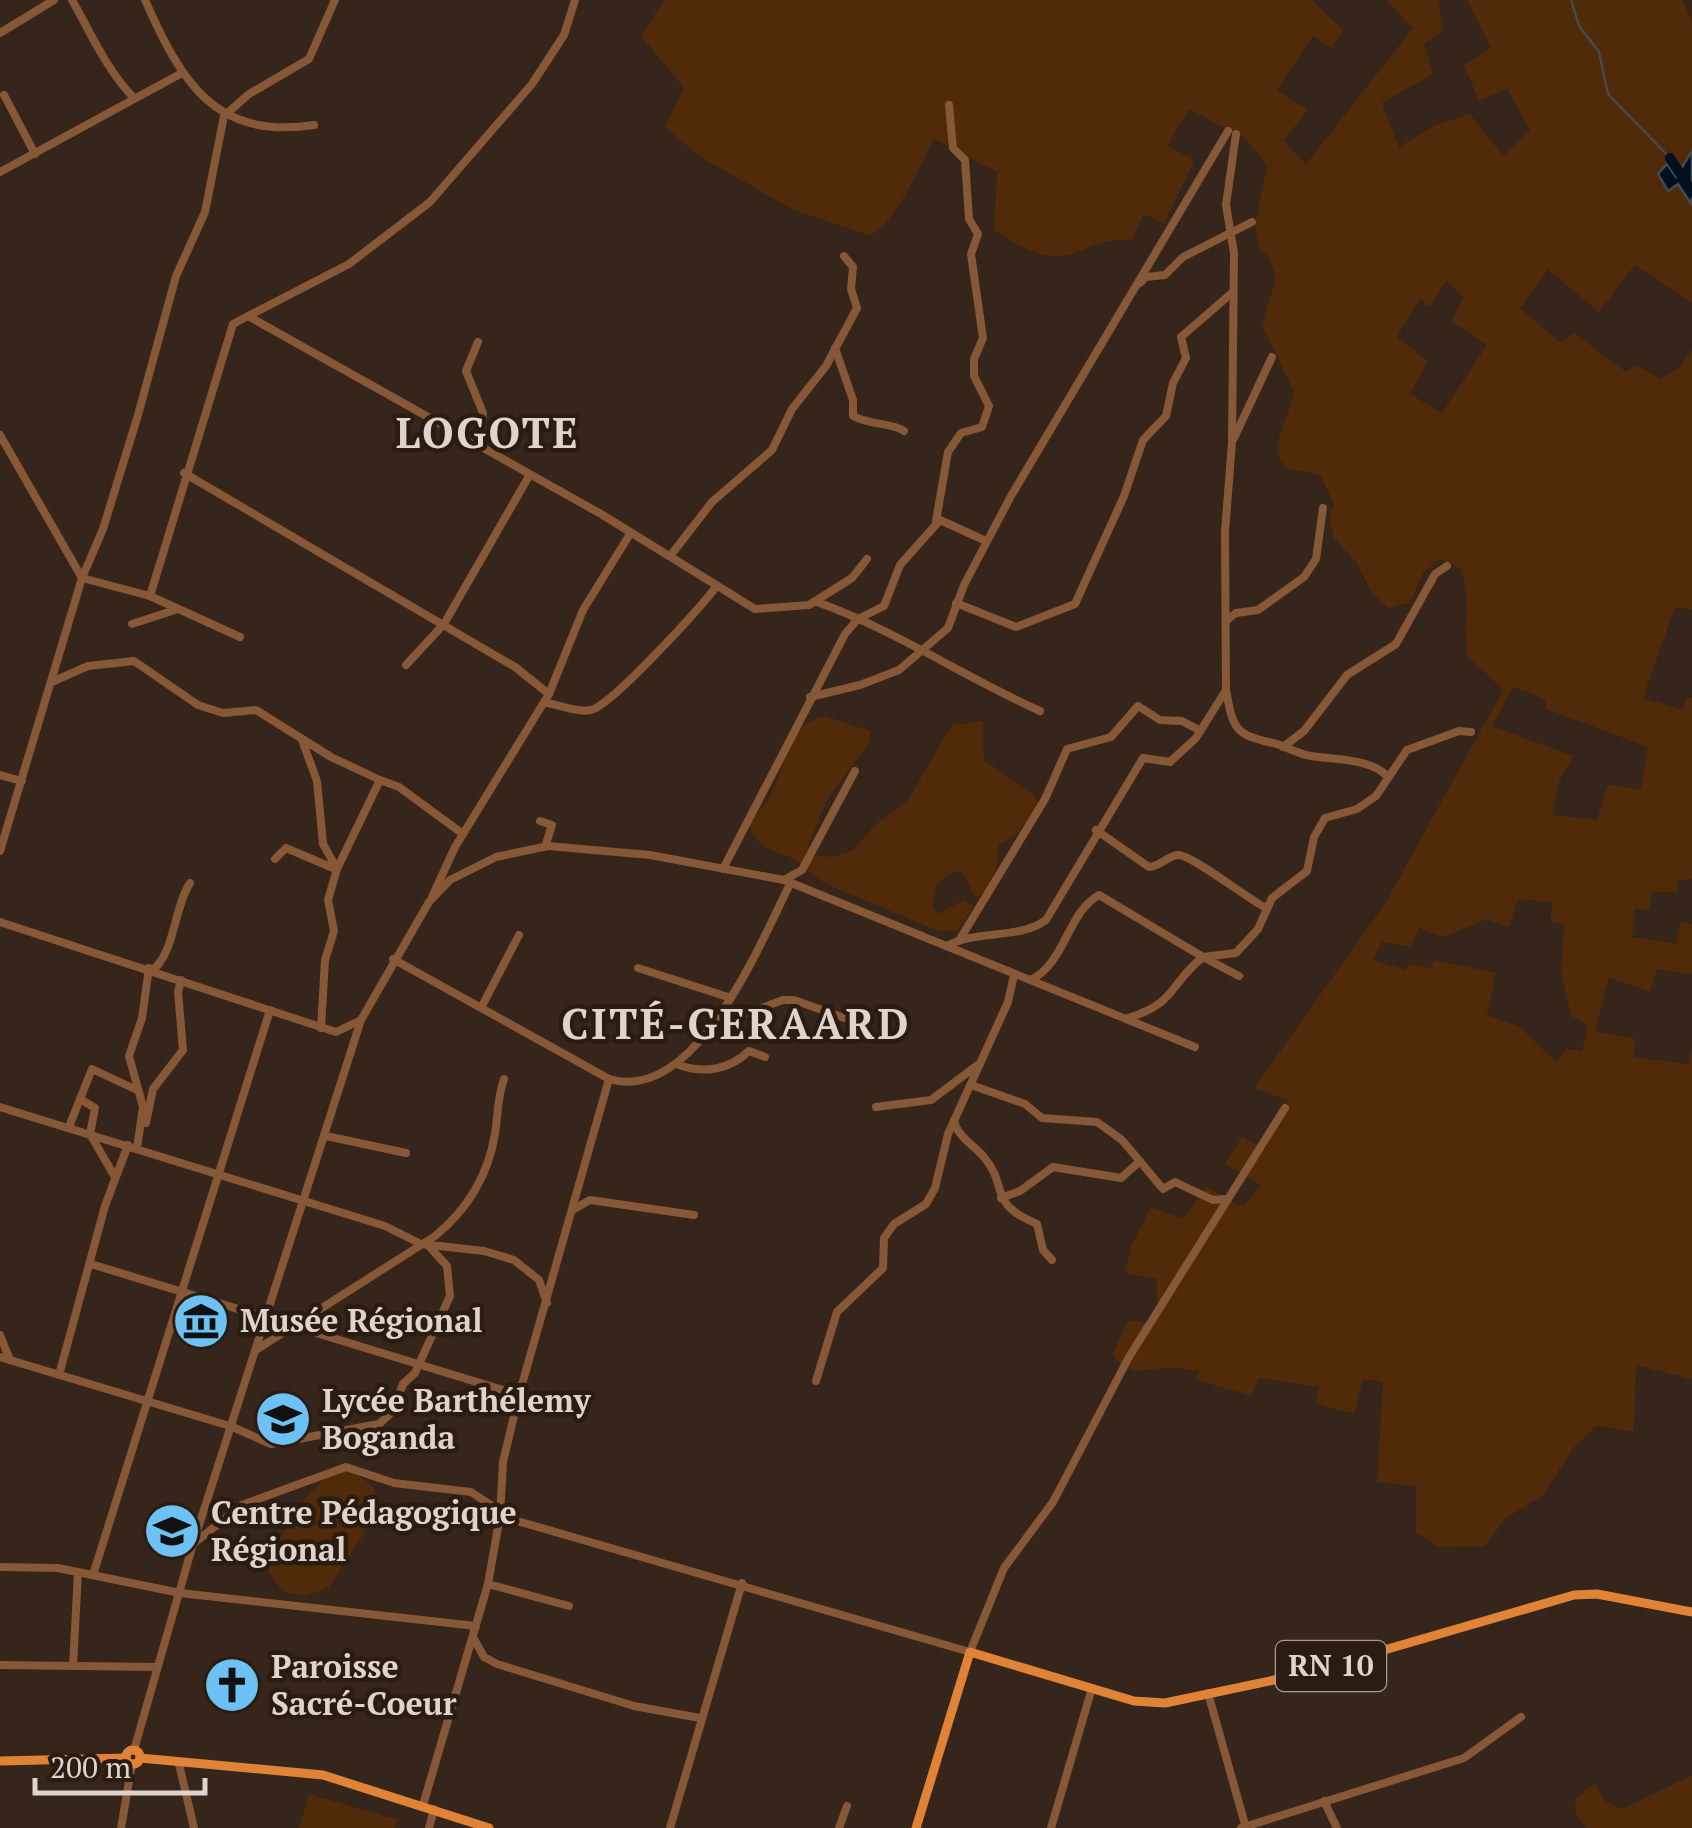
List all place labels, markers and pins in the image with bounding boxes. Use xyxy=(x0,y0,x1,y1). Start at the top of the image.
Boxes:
museum icon: Musée Régional xyxy=(171,1291,231,1351)
place label: Musée Régional xyxy=(240,1299,483,1341)
place label: Lycée Barthélemy Boganda xyxy=(322,1379,592,1458)
school or university icon: Lycée Barthélemy Boganda xyxy=(253,1389,313,1449)
place label: Centre Pédagogique Régional xyxy=(211,1491,517,1570)
school or university icon: Centre Pédagogique Régional xyxy=(142,1501,202,1561)
place label: Paroisse Sacré-Coeur xyxy=(271,1645,457,1724)
church icon: Paroisse Sacré-Coeur xyxy=(202,1655,262,1715)

